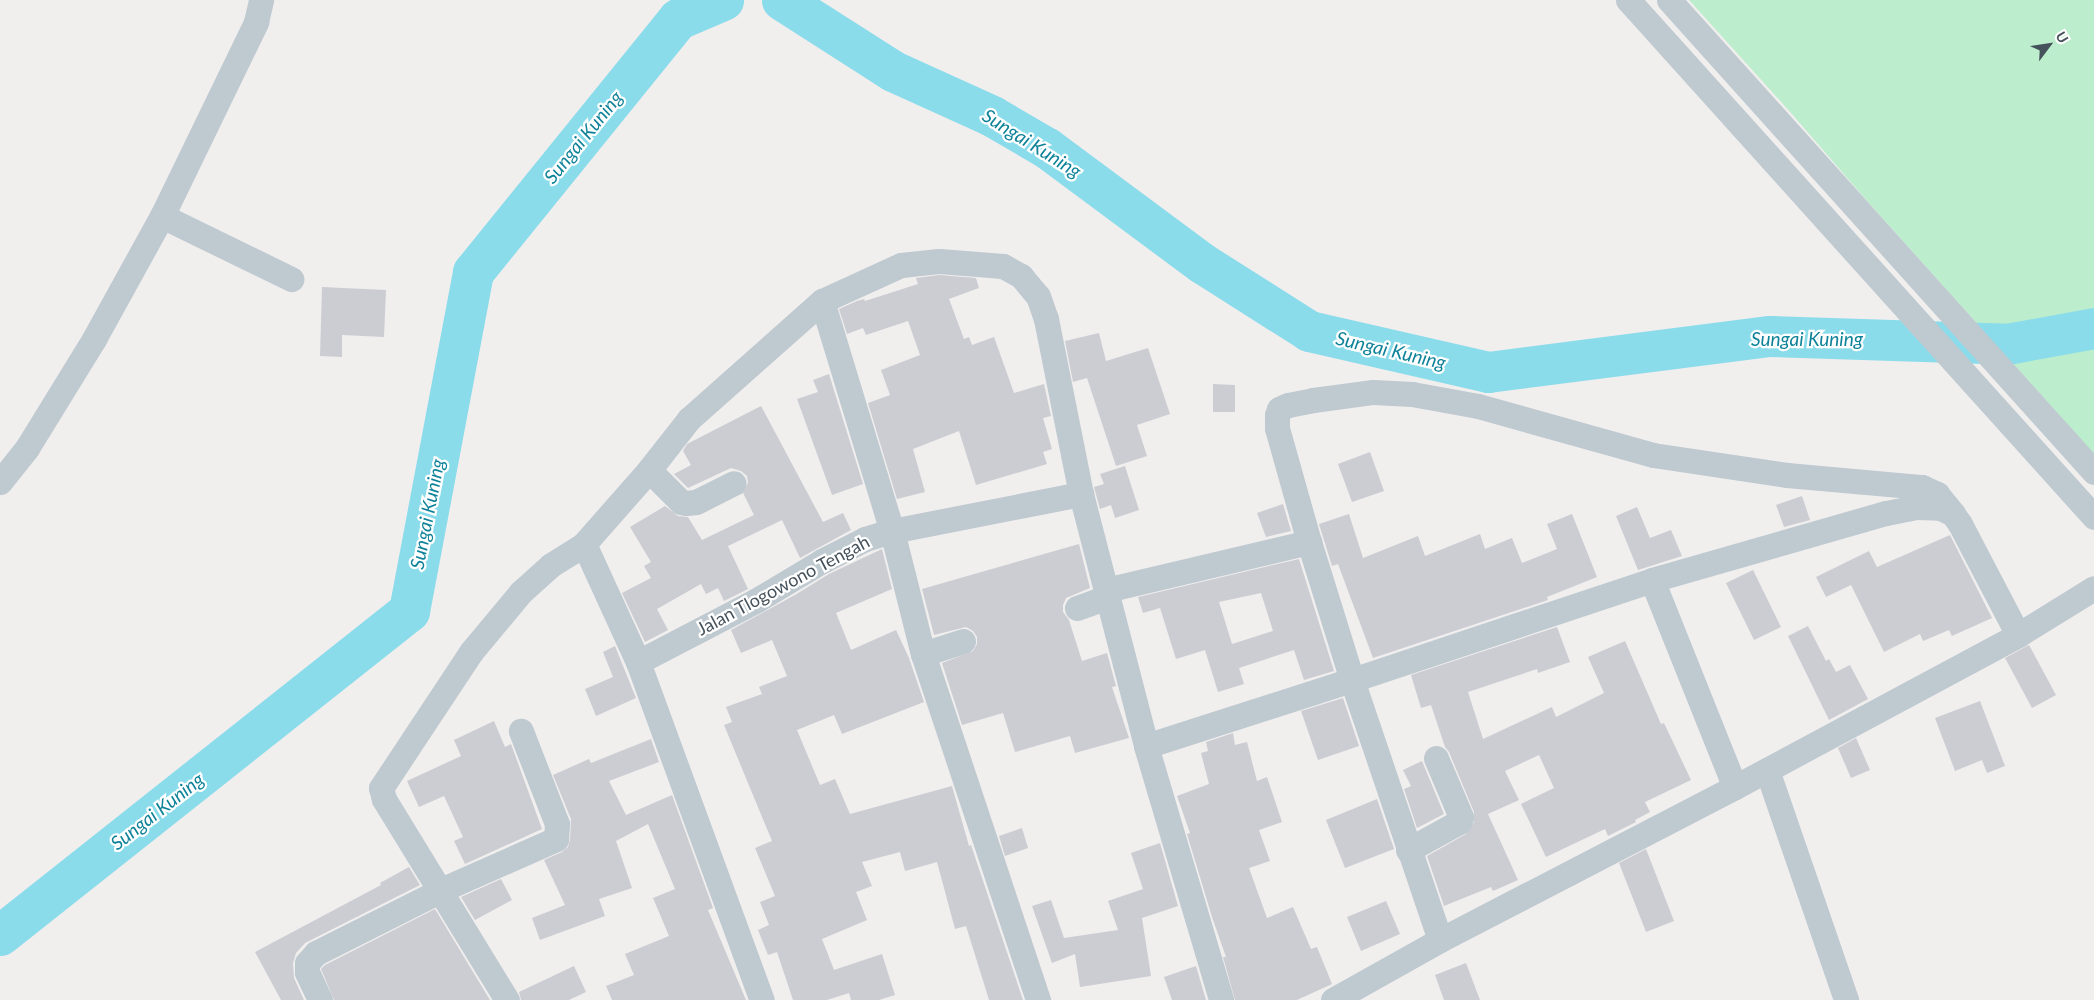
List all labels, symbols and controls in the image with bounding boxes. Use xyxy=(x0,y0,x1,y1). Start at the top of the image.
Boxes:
north arrow xyxy=(2024,20,2074,70)
text: U xyxy=(2052,28,2072,46)
water label: Sungai Kuning xyxy=(539,86,627,188)
water label: Sungai Kuning xyxy=(978,104,1086,182)
water label: Sungai Kuning xyxy=(1334,326,1448,374)
water label: Sungai Kuning xyxy=(1751,328,1863,350)
water label: Sungai Kuning xyxy=(405,457,449,571)
street label: Jalan Tlogowono Tengah xyxy=(692,530,874,640)
water label: Sungai Kuning xyxy=(106,768,208,854)

